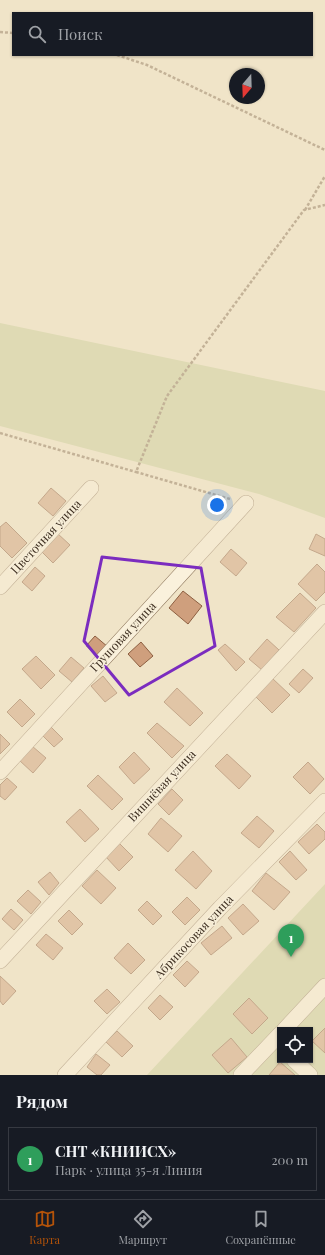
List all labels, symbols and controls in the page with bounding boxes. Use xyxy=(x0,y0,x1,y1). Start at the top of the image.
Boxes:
search box xyxy=(12,12,313,56)
icon: search xyxy=(26,23,48,45)
text: Поиск xyxy=(58,24,103,44)
north arrow xyxy=(229,68,265,104)
your location xyxy=(207,495,227,515)
street label: Цветочная улица xyxy=(7,496,84,577)
street label: Грушовая улица xyxy=(86,598,159,675)
street label: Вишнёвая улица xyxy=(124,746,199,825)
street label: Абрикосовая улица xyxy=(150,891,236,982)
pin: 1 xyxy=(278,924,304,957)
map controls xyxy=(277,1027,313,1063)
button: locate xyxy=(277,1027,313,1063)
text: Рядом xyxy=(16,1090,68,1112)
text: СНТ «КНИИСХ» xyxy=(55,1141,176,1161)
text: 1 xyxy=(28,1151,32,1168)
text: 200 m xyxy=(271,1151,308,1168)
text: Парк · улица 35-я Линия xyxy=(55,1161,203,1178)
tab: Карта xyxy=(29,1208,60,1247)
tab: Маршрут xyxy=(119,1208,167,1247)
tab: Сохранённые xyxy=(226,1208,296,1247)

